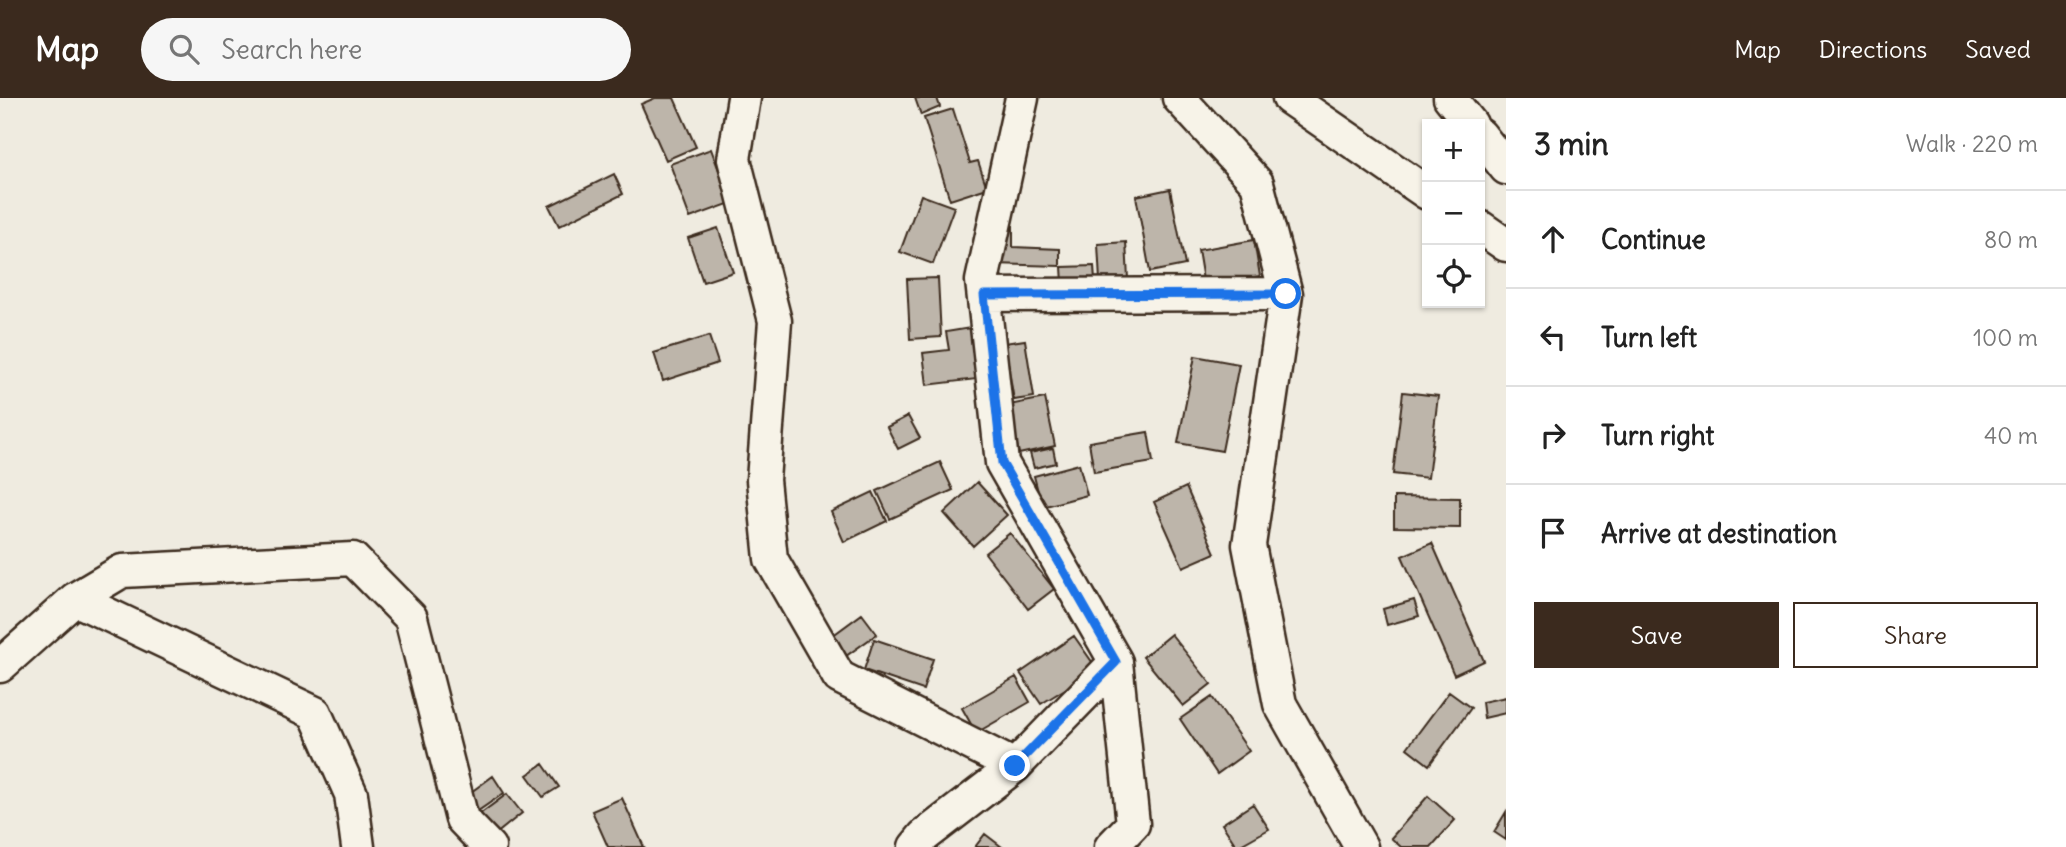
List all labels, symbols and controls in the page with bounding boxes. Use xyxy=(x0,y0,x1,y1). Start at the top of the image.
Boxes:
search box xyxy=(141,18,631,81)
text: Map xyxy=(35,28,99,70)
icon: search xyxy=(165,30,203,68)
text: Search here xyxy=(221,33,362,66)
text: Map xyxy=(1734,34,1781,64)
text: Directions xyxy=(1819,34,1927,64)
text: Saved xyxy=(1965,34,2031,64)
map controls xyxy=(1422,119,1485,308)
button: + xyxy=(1422,119,1485,182)
text: 3 min xyxy=(1534,125,1609,163)
text: Walk · 220 m xyxy=(1906,129,2038,158)
button: − xyxy=(1422,182,1485,245)
icon: ahead xyxy=(1534,220,1572,258)
text: Continue xyxy=(1601,223,1706,256)
text: 80 m xyxy=(1984,225,2038,254)
button: locate xyxy=(1422,245,1485,308)
route start xyxy=(1270,278,1301,309)
icon: left xyxy=(1534,318,1572,356)
text: Turn left xyxy=(1601,321,1697,354)
text: 100 m xyxy=(1973,323,2038,352)
icon: right xyxy=(1534,416,1572,454)
text: Turn right xyxy=(1601,419,1714,452)
text: 40 m xyxy=(1984,421,2038,450)
icon: arrive xyxy=(1534,514,1572,552)
text: Arrive at destination xyxy=(1601,517,1837,550)
button: Save xyxy=(1534,602,1779,668)
button: Share xyxy=(1793,602,2038,668)
route end xyxy=(999,750,1030,781)

